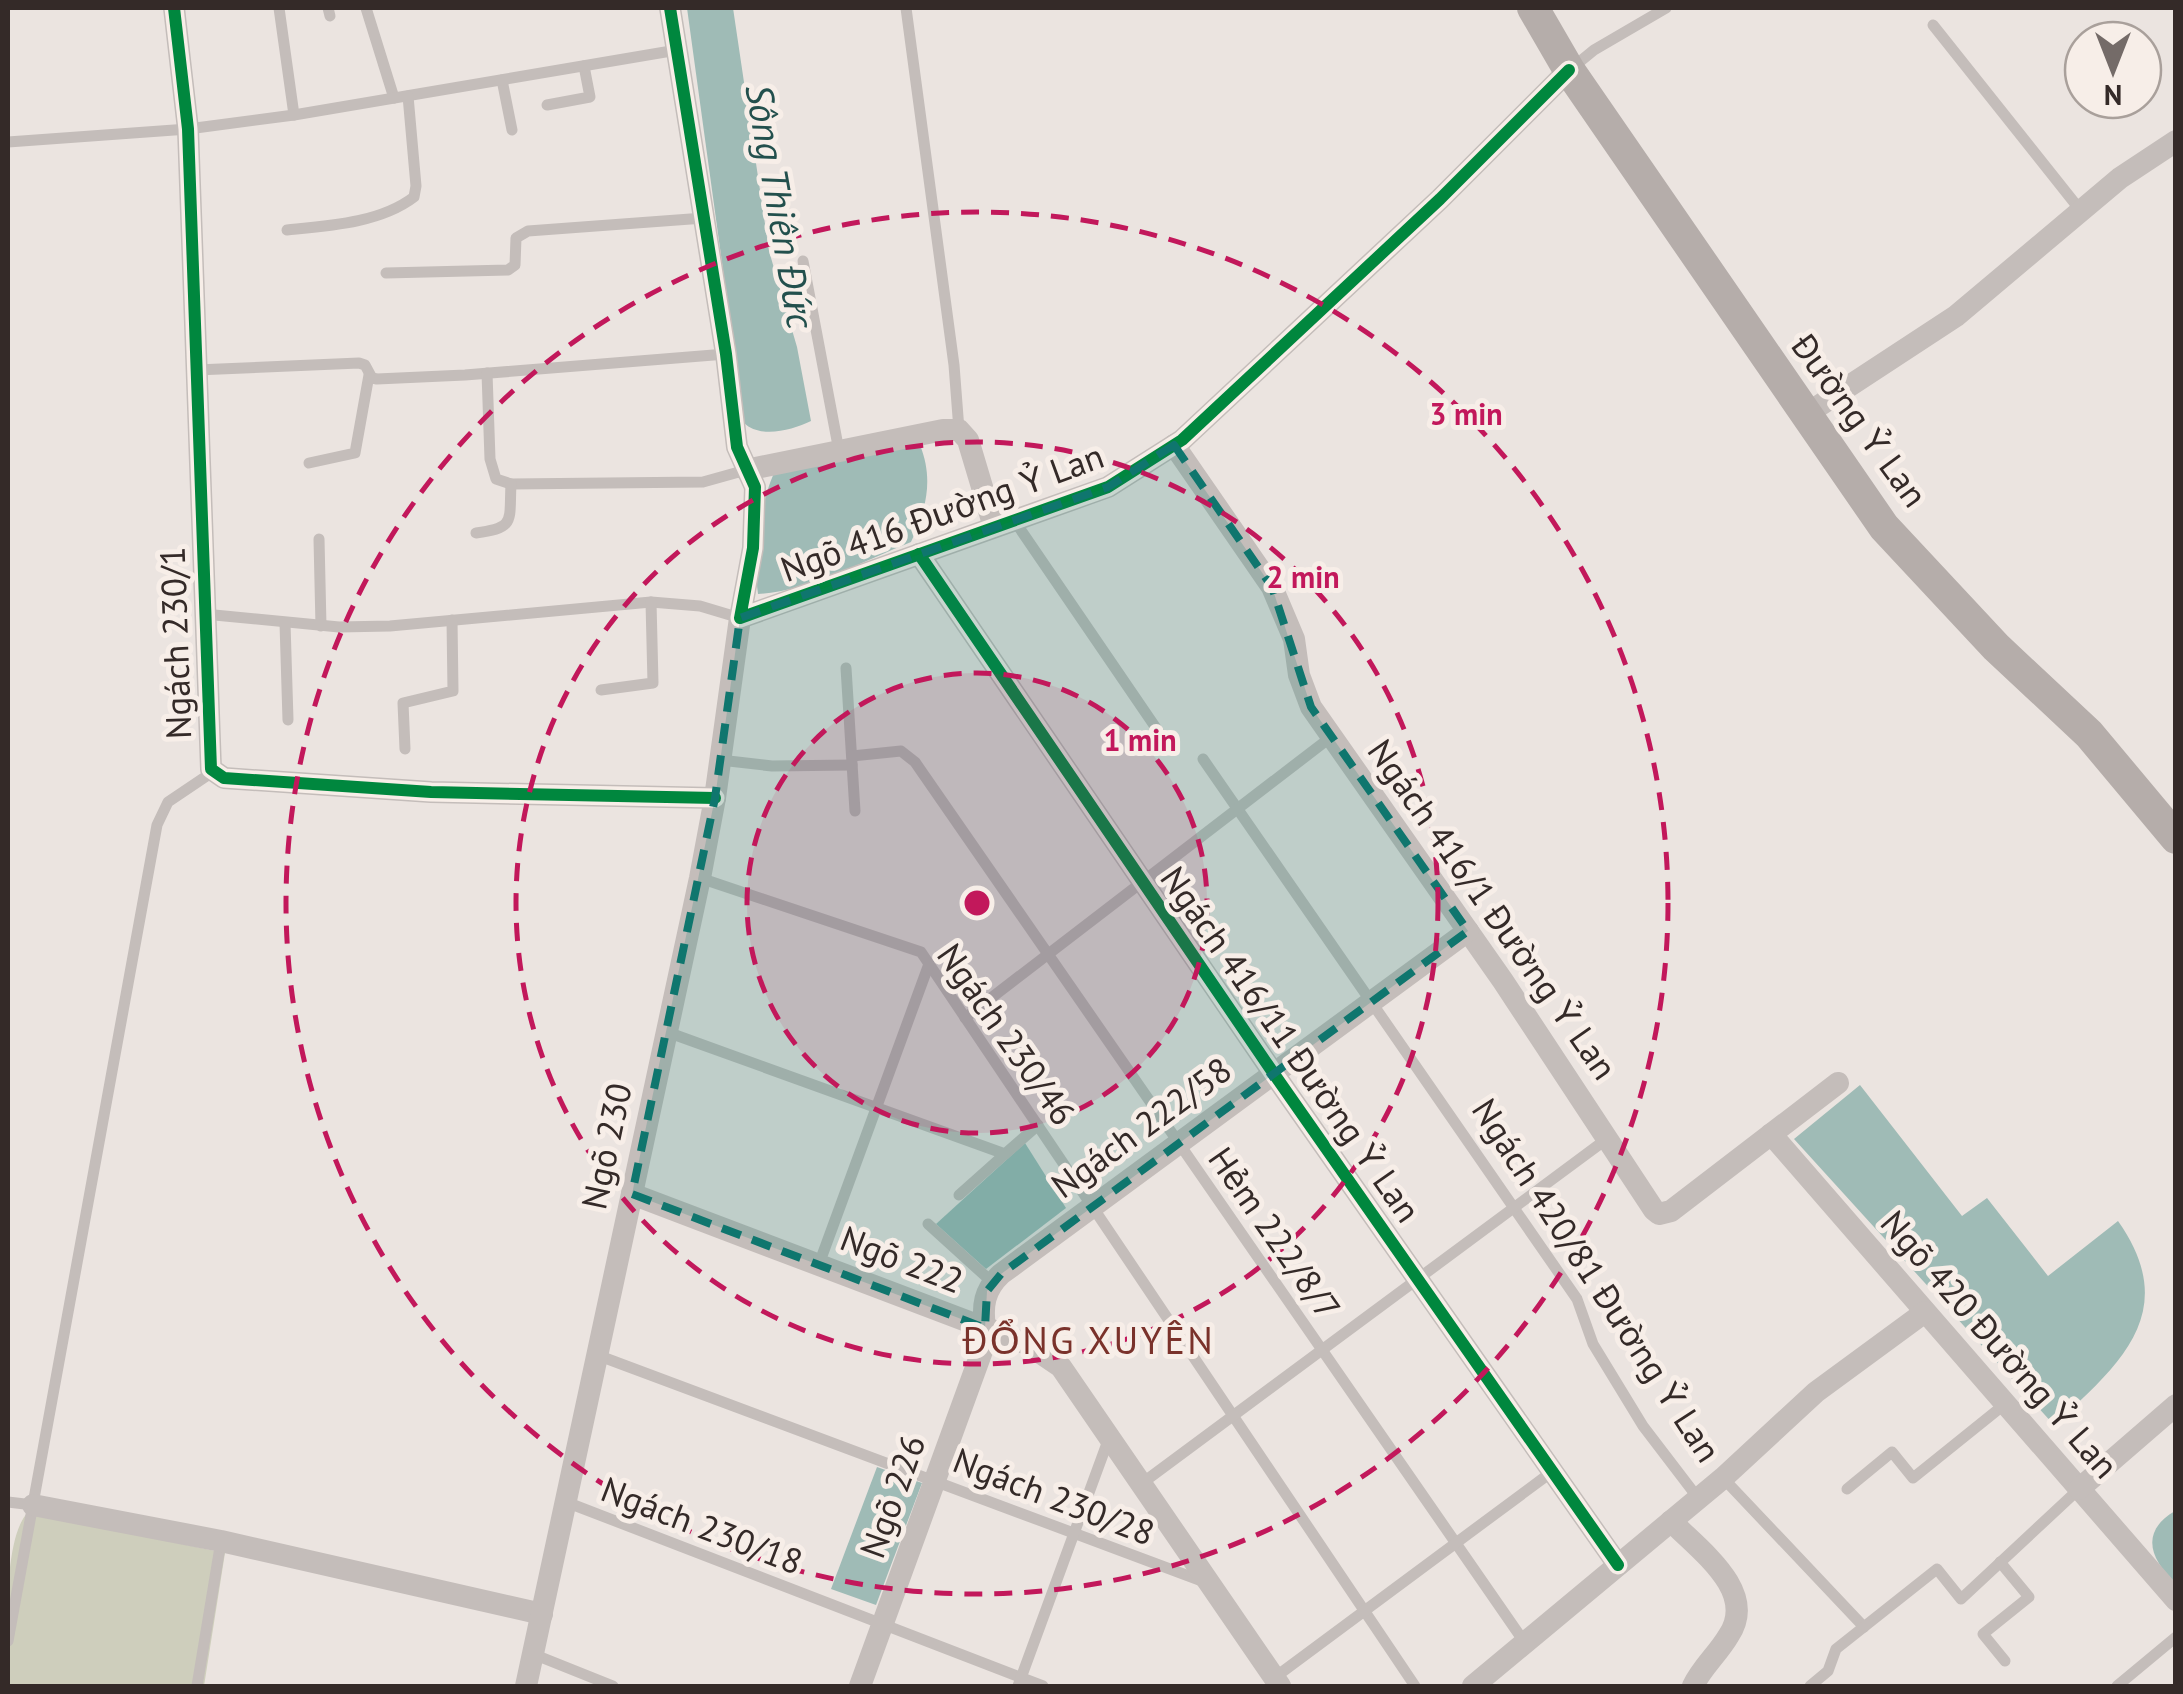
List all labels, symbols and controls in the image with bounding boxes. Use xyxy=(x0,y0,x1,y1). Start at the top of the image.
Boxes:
north arrow xyxy=(2063,20,2163,120)
text: N xyxy=(2104,77,2122,114)
water label: Sông Thiên Đức xyxy=(735,80,827,333)
street label: Đường Ỷ Lan xyxy=(1781,323,1938,516)
text: 3 min xyxy=(1429,394,1503,433)
street label: Ngõ 416 Đường Ỷ Lan xyxy=(774,432,1110,592)
street label: Ngách 230/1 xyxy=(149,546,201,740)
text: 2 min xyxy=(1266,557,1340,596)
text: 1 min xyxy=(1103,720,1177,759)
street label: Ngách 416/1 Đường Ỷ Lan xyxy=(1358,730,1628,1088)
street label: Ngách 416/11 Đường Ỷ Lan xyxy=(1150,857,1432,1231)
centre of rings xyxy=(959,885,995,921)
street label: Ngách 230/46 xyxy=(927,934,1087,1134)
street label: Ngách 222/58 xyxy=(1042,1046,1240,1208)
street label: Ngõ 230 xyxy=(570,1079,642,1213)
street label: Ngách 420/81 Đường Ỷ Lan xyxy=(1462,1090,1732,1470)
street label: Hẻm 222/8/7 xyxy=(1199,1138,1351,1328)
street label: Ngõ 420 Đường Ỷ Lan xyxy=(1871,1200,2129,1488)
street label: Ngõ 222 xyxy=(834,1215,970,1303)
district label: ĐỔNG XUYÊN xyxy=(962,1315,1215,1364)
street label: Ngõ 226 xyxy=(849,1428,935,1564)
street label: Ngách 230/28 xyxy=(947,1437,1161,1555)
street label: Ngách 230/18 xyxy=(595,1466,809,1584)

